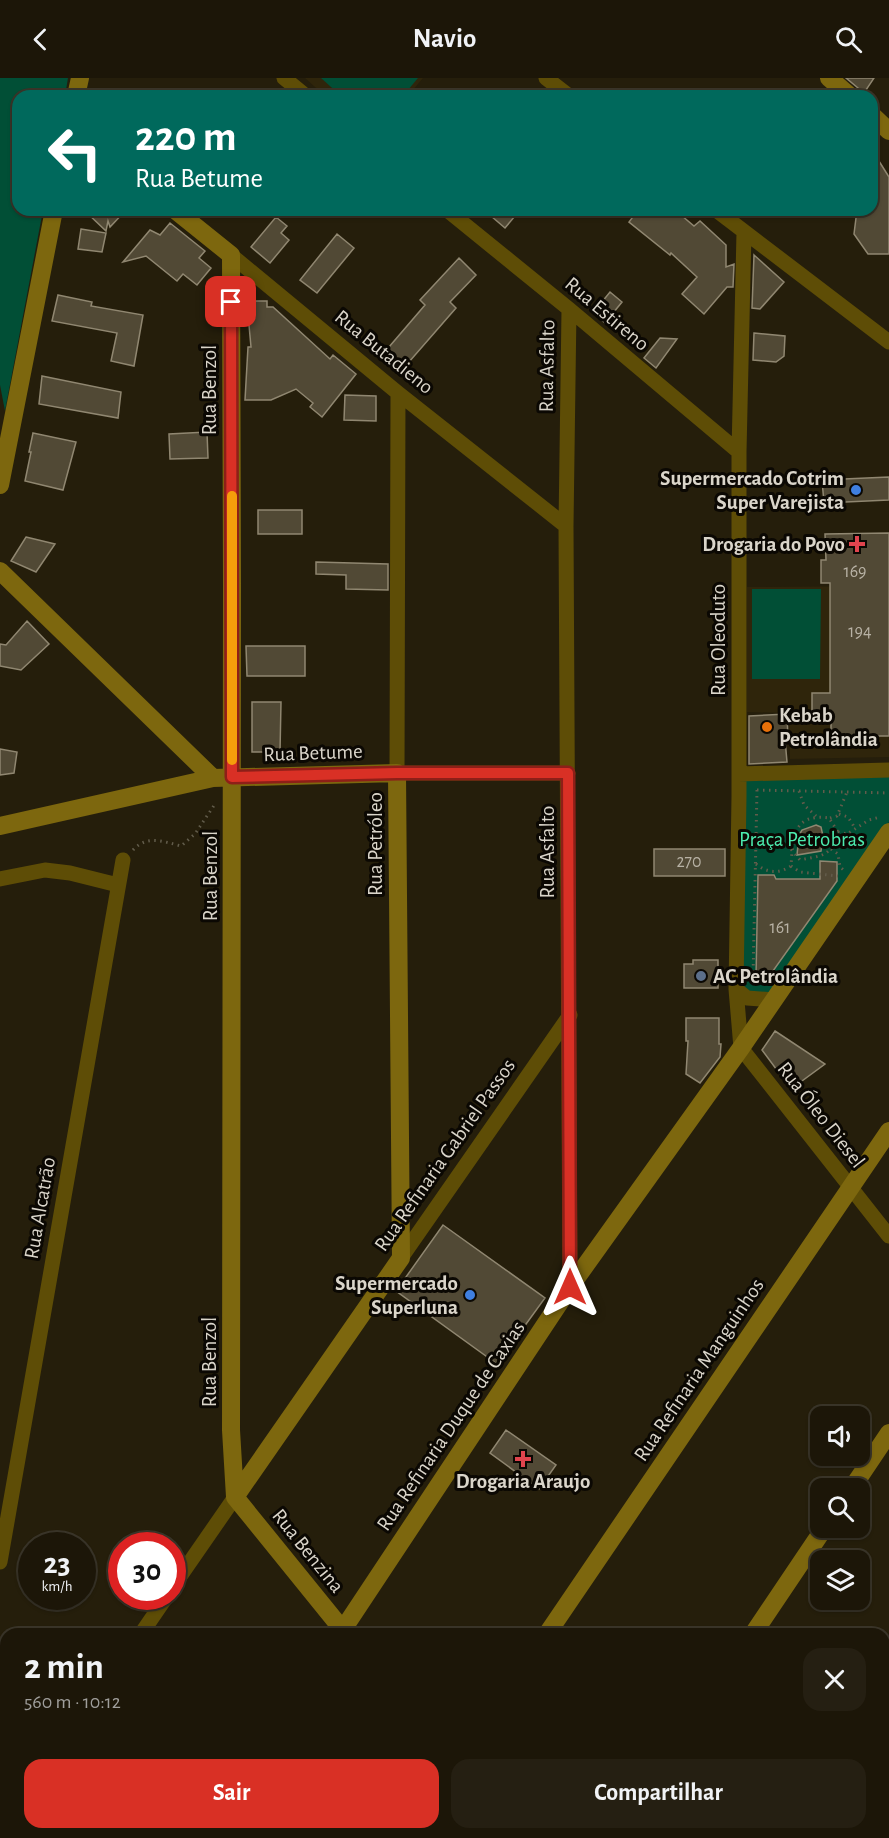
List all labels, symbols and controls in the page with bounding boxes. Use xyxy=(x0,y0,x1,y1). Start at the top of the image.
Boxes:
icon: back xyxy=(24,23,57,56)
icon: search xyxy=(832,23,865,56)
text: Navio xyxy=(413,25,476,52)
icon: left xyxy=(36,114,114,192)
text: 220 m xyxy=(135,116,237,158)
text: Rua Betume xyxy=(135,165,263,192)
street label: Rua Estireno xyxy=(561,273,653,355)
pin xyxy=(205,276,256,327)
icon: arrive xyxy=(214,285,247,318)
street label: Rua Butadieno xyxy=(331,306,437,398)
street label: Rua Asfalto xyxy=(536,319,558,413)
street label: Rua Benzol xyxy=(199,345,220,435)
place label: Supermercado Cotrim Super Varejista xyxy=(660,468,844,513)
marker: Supermercado Cotrim Super Varejista xyxy=(849,483,863,497)
place label: Drogaria do Povo xyxy=(702,534,845,555)
marker: Drogaria do Povo xyxy=(850,537,864,551)
house number: 169 xyxy=(843,563,867,581)
street label: Rua Oleoduto xyxy=(708,584,729,696)
house number: 194 xyxy=(848,623,872,641)
place label: Kebab Petrolândia xyxy=(779,705,878,750)
marker: Kebab Petrolândia xyxy=(760,720,774,734)
street label: Rua Betume xyxy=(263,741,363,765)
street label: Rua Petróleo xyxy=(365,792,386,896)
street label: Rua Asfalto xyxy=(537,806,558,898)
park label: Praça Petrobras xyxy=(739,829,865,850)
street label: Rua Benzol xyxy=(200,831,221,921)
house number: 270 xyxy=(676,853,702,871)
house number: 161 xyxy=(770,919,790,937)
place label: AC Petrolândia xyxy=(713,966,838,987)
marker: AC Petrolândia xyxy=(694,969,708,983)
street label: Rua Refinaria Gabriel Passos xyxy=(371,1055,519,1255)
street label: Rua Óleo Diesel xyxy=(773,1057,870,1172)
street label: Rua Alcatrão xyxy=(21,1155,59,1261)
position arrow xyxy=(538,1255,602,1319)
place label: Supermercado Superluna xyxy=(335,1273,458,1318)
street label: Rua Refinaria Manguinhos xyxy=(630,1275,768,1465)
marker: Supermercado Superluna xyxy=(463,1288,477,1302)
street label: Rua Benzol xyxy=(199,1317,220,1407)
street label: Rua Refinaria Duque de Caxias xyxy=(373,1317,529,1535)
map controls xyxy=(810,1406,870,1610)
button: sound xyxy=(810,1406,870,1466)
marker: Drogaria Araujo xyxy=(516,1452,530,1466)
place label: Drogaria Araujo xyxy=(456,1471,590,1492)
button: search xyxy=(810,1478,870,1538)
street label: Rua Benzina xyxy=(268,1505,348,1597)
speed limit sign: 30 xyxy=(108,1532,186,1610)
text: 23 xyxy=(43,1549,71,1579)
button: layers xyxy=(810,1550,870,1610)
text: km/h xyxy=(42,1579,72,1594)
button: close xyxy=(803,1648,866,1711)
text: 2 min xyxy=(24,1649,104,1685)
text: 560 m · 10:12 xyxy=(24,1692,121,1712)
button: Sair xyxy=(24,1759,439,1828)
button: Compartilhar xyxy=(451,1759,866,1828)

